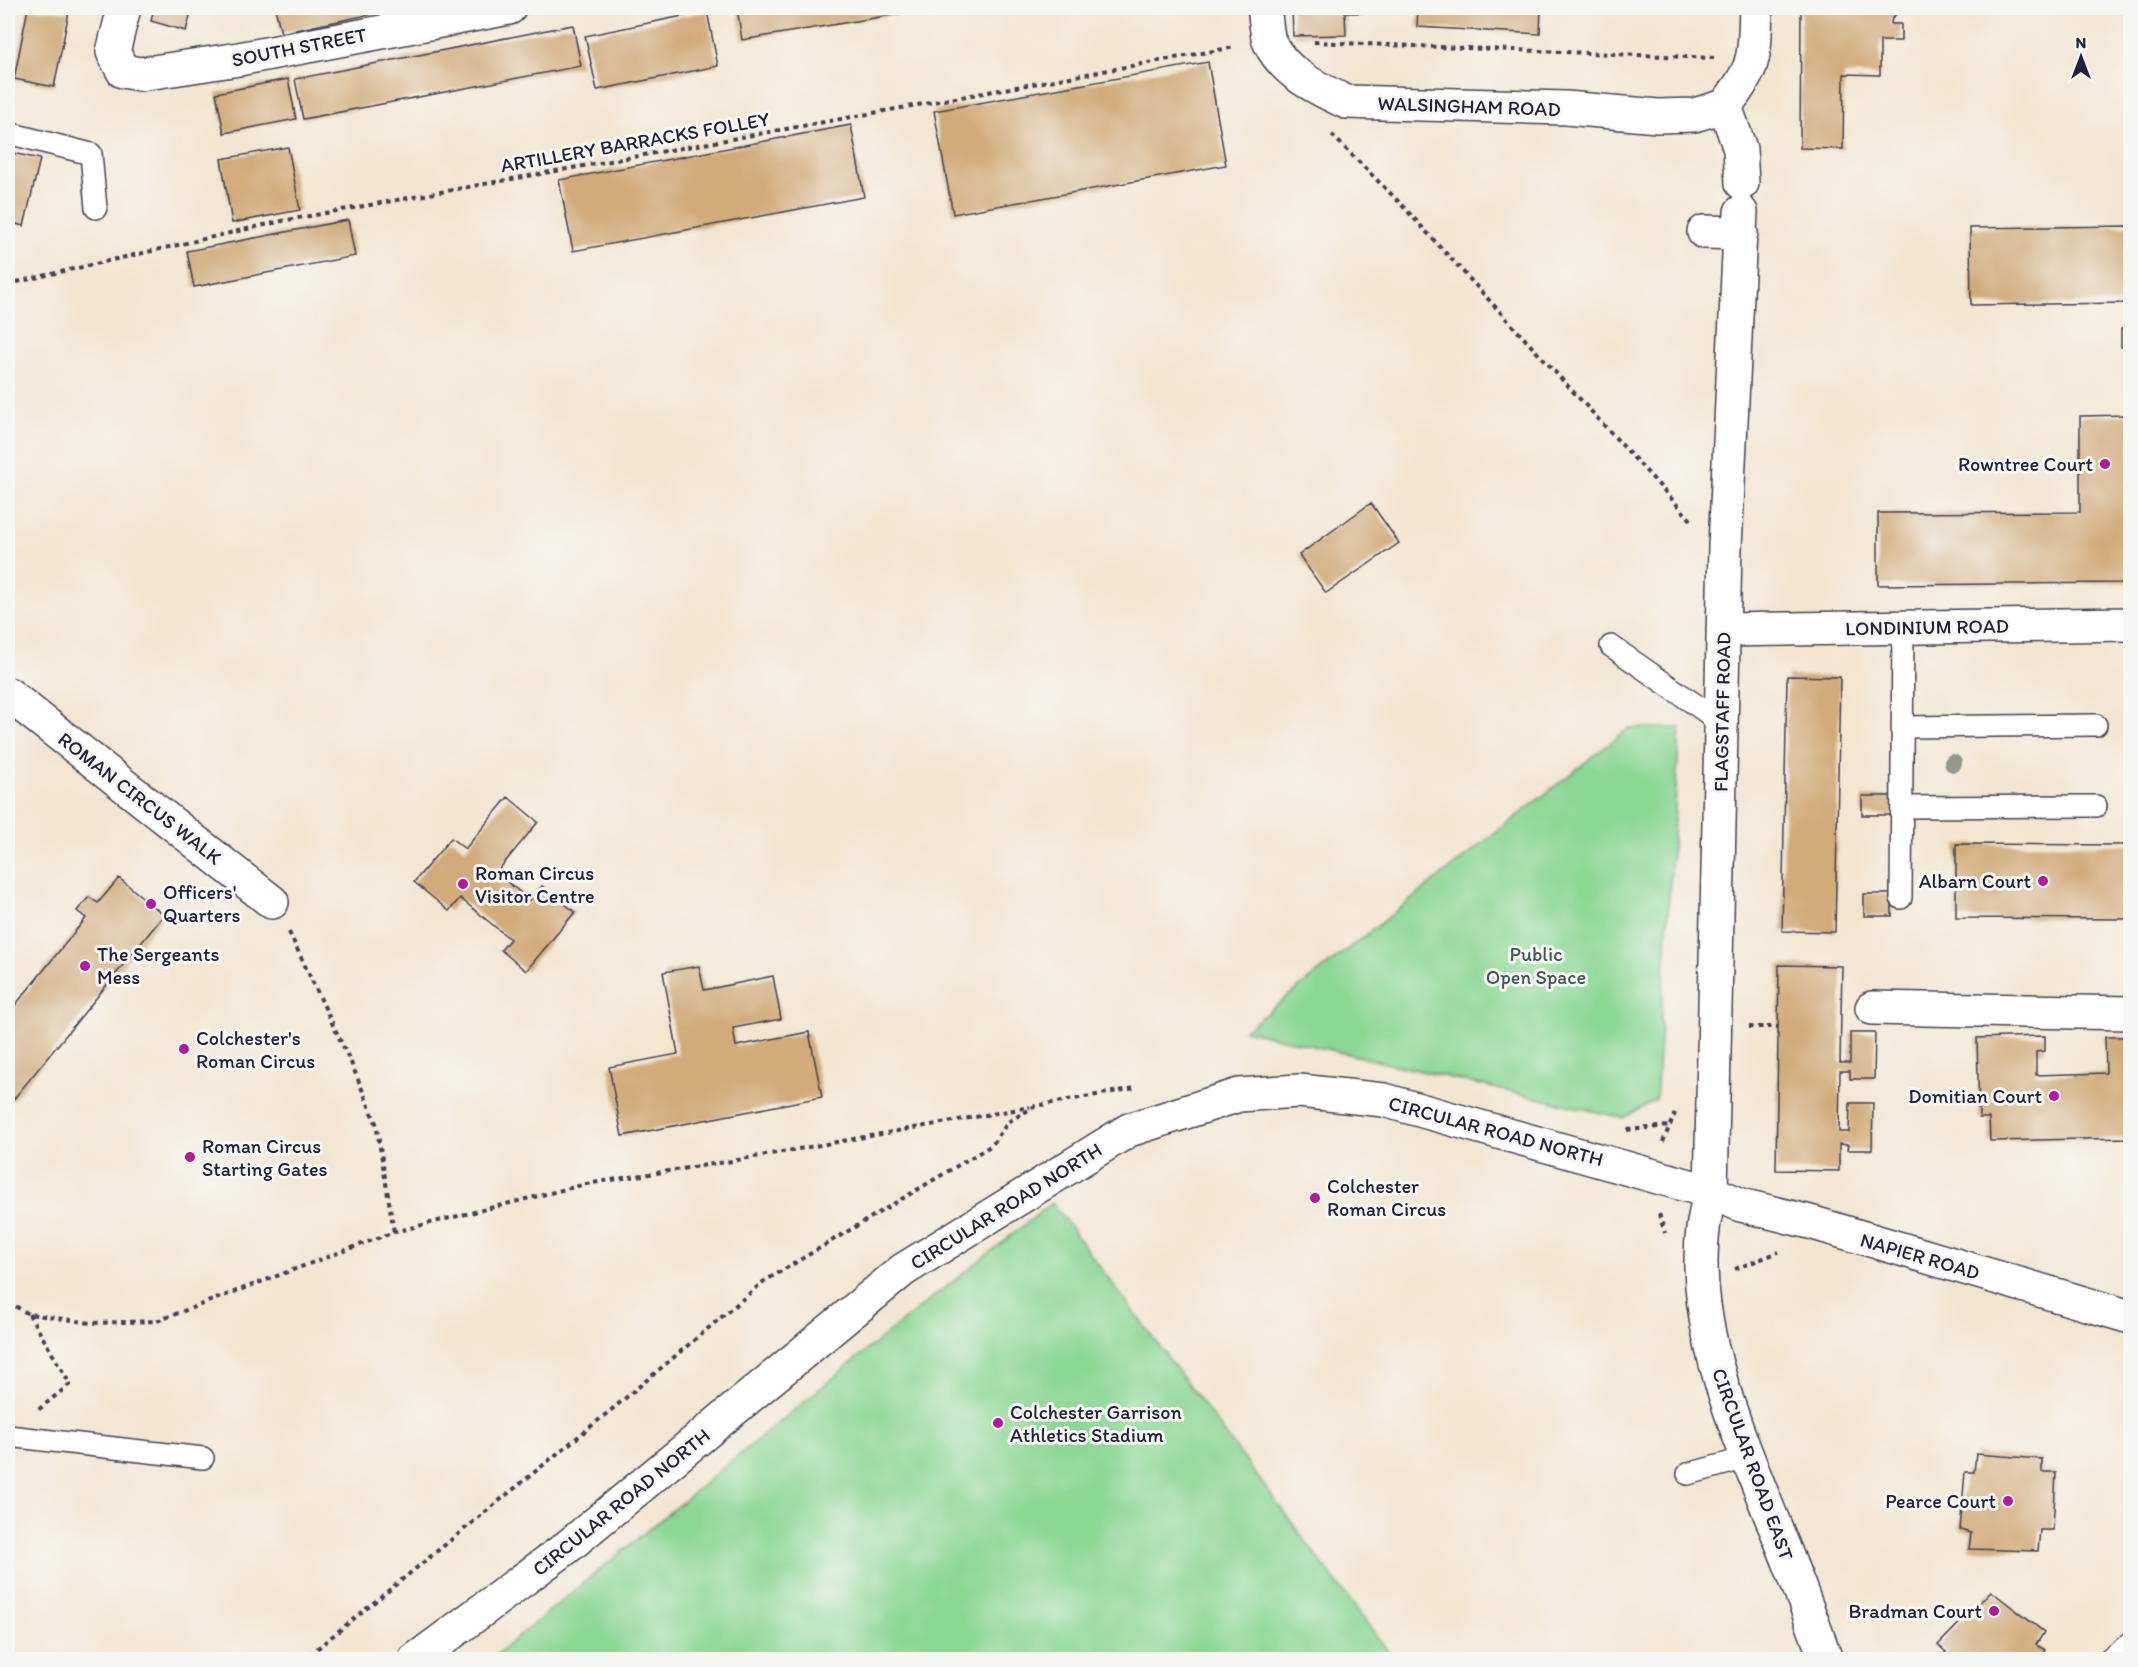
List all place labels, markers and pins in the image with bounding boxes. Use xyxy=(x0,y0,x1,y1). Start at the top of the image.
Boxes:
place label: Rowntree Court xyxy=(1958,452,2094,476)
marker: Rowntree Court xyxy=(2098,457,2112,471)
place label: Roman Circus Visitor Centre xyxy=(475,861,595,908)
place label: Albarn Court xyxy=(1919,869,2031,893)
marker: Albarn Court xyxy=(2036,874,2050,888)
marker: Roman Circus Visitor Centre xyxy=(456,877,470,891)
place label: Officers' Quarters xyxy=(163,880,240,927)
marker: Officers' Quarters xyxy=(144,897,158,911)
place label: The Sergeants Mess xyxy=(97,942,219,989)
marker: The Sergeants Mess xyxy=(78,959,92,973)
place label: Colchester's Roman Circus xyxy=(196,1026,315,1073)
marker: Colchester's Roman Circus xyxy=(177,1042,191,1056)
place label: Domitian Court xyxy=(1908,1084,2043,1108)
marker: Domitian Court xyxy=(2047,1089,2061,1103)
place label: Roman Circus Starting Gates xyxy=(202,1134,328,1181)
marker: Roman Circus Starting Gates xyxy=(183,1150,197,1164)
place label: Colchester Roman Circus xyxy=(1327,1174,1446,1221)
marker: Colchester Roman Circus xyxy=(1308,1191,1322,1205)
place label: Colchester Garrison Athletics Stadium xyxy=(1010,1400,1182,1447)
marker: Colchester Garrison Athletics Stadium xyxy=(991,1416,1005,1430)
place label: Pearce Court xyxy=(1885,1489,1996,1513)
marker: Pearce Court xyxy=(2001,1494,2015,1508)
place label: Bradman Court xyxy=(1848,1599,1982,1623)
marker: Bradman Court xyxy=(1987,1604,2001,1618)

